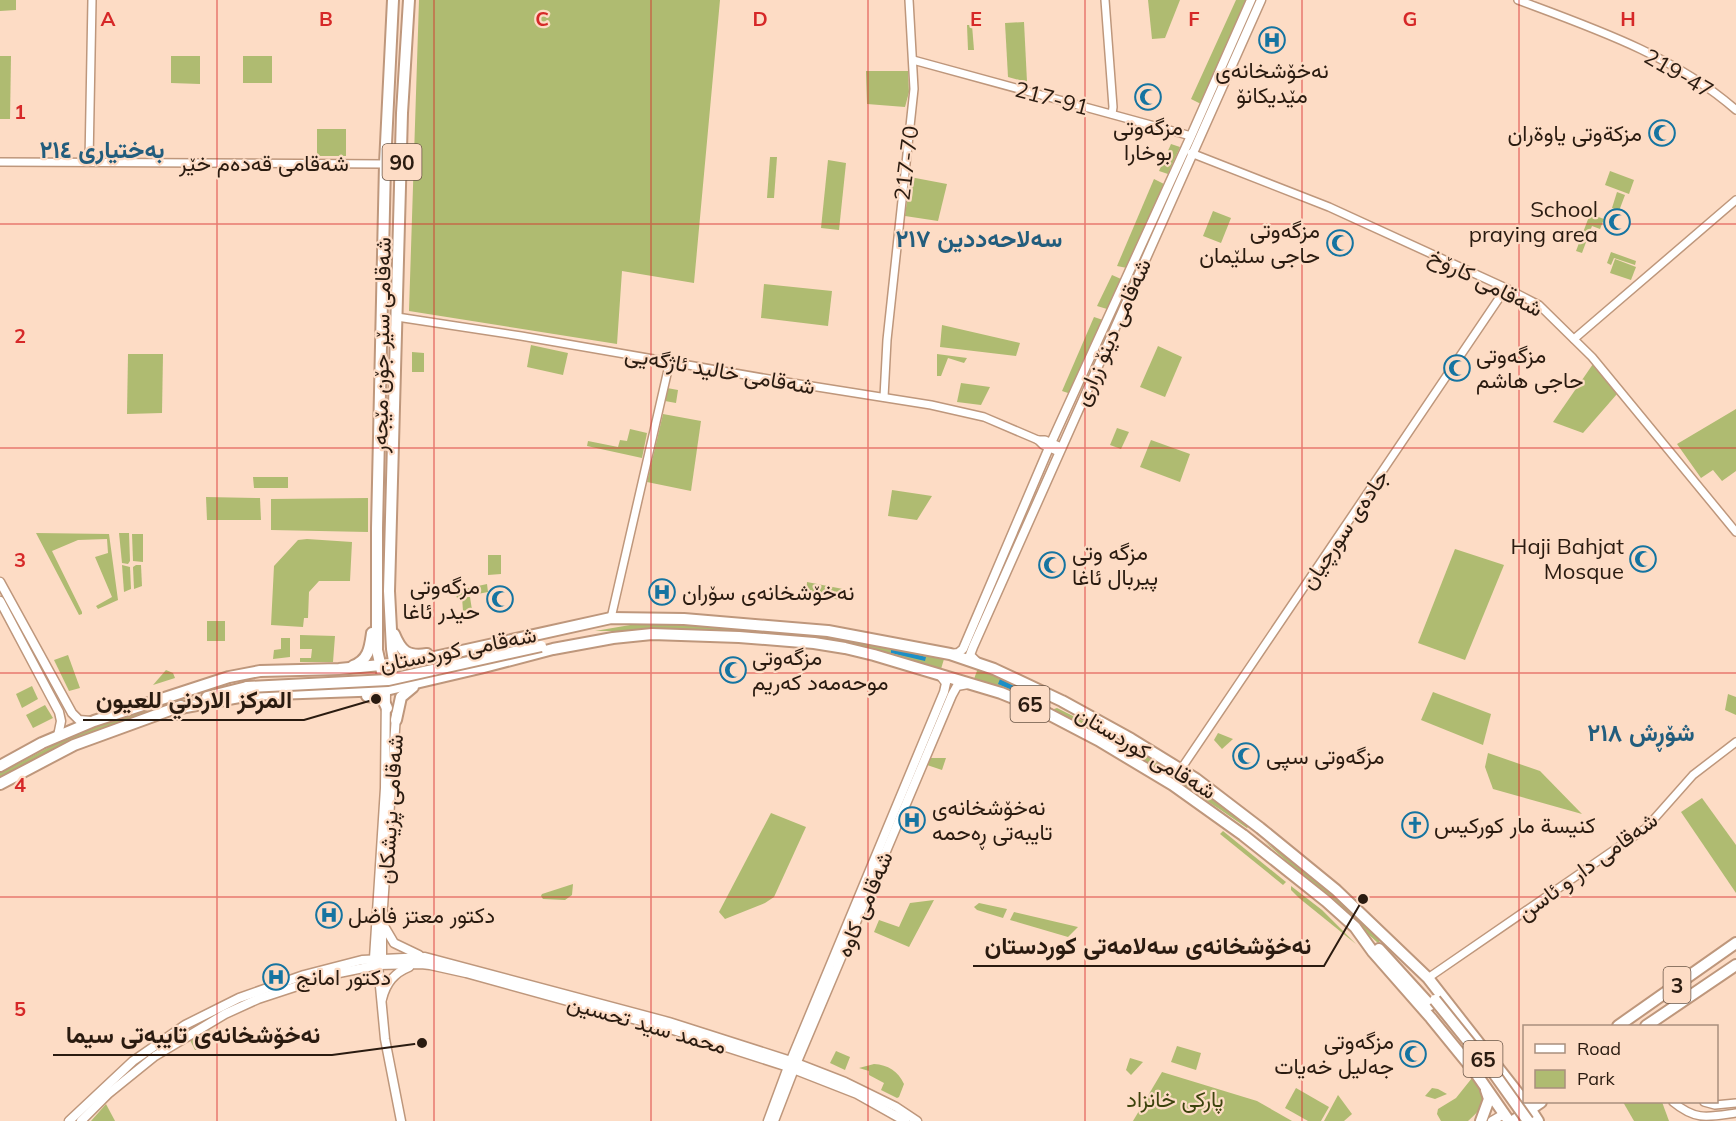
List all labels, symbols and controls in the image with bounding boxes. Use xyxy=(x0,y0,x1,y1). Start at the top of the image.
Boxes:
text: A xyxy=(101,6,116,31)
text: B xyxy=(319,6,333,31)
text: C xyxy=(535,6,549,31)
text: D xyxy=(752,6,768,31)
text: E xyxy=(970,6,982,31)
text: F xyxy=(1188,6,1200,31)
text: G xyxy=(1403,6,1417,31)
text: H xyxy=(1620,6,1636,31)
hospital icon: نەخۆشخانەی مێدیکانۆ xyxy=(1257,25,1287,55)
street label: 219-47 xyxy=(1639,42,1719,104)
place label: نەخۆشخانەی مێدیکانۆ xyxy=(1215,56,1329,109)
street label: 217-91 xyxy=(1012,75,1092,121)
mosque icon: مزگەوتی بوخارا xyxy=(1133,82,1163,112)
text: 1 xyxy=(14,99,26,124)
place label: مزگەوتی بوخارا xyxy=(1113,113,1183,166)
mosque icon: مزكةوتى ياوةران xyxy=(1647,118,1677,148)
place label: مزكةوتى ياوةران xyxy=(1507,119,1642,147)
street label: 217-70 xyxy=(888,124,924,202)
district label: بەختیاری ٢١٤ xyxy=(40,134,164,165)
road number: 90 xyxy=(382,144,422,180)
street label: شەقامی قەدەم خێر xyxy=(178,149,349,178)
place label: School praying area xyxy=(1469,195,1598,248)
mosque icon: School praying area xyxy=(1602,207,1632,237)
place label: مزگەوتی حاجی سلێمان xyxy=(1199,216,1320,269)
district label: سەلاحەددین ٢١٧ xyxy=(896,223,1062,253)
mosque icon: مزگەوتی حاجی سلێمان xyxy=(1325,228,1355,258)
street label: شەقامی سێر جۆن مێجەر xyxy=(365,237,397,454)
street label: شەقامی کارۆخ xyxy=(1424,241,1548,324)
street label: شەقامی دینۆ زراری xyxy=(1067,254,1157,410)
text: 2 xyxy=(14,323,26,348)
street label: شەقامی خالید ئاژگەیی xyxy=(623,339,817,401)
place label: مزگەوتی حاجی هاشم xyxy=(1476,341,1584,395)
mosque icon: مزگەوتی حاجی هاشم xyxy=(1442,353,1472,383)
street label: جادەی سورچیان xyxy=(1294,464,1395,595)
place label: Haji Bahjat Mosque xyxy=(1511,532,1624,585)
place label: مزگه وتى پيربال ئاغا xyxy=(1072,538,1158,592)
mosque icon: Haji Bahjat Mosque xyxy=(1628,544,1658,574)
text: 3 xyxy=(14,547,26,572)
mosque icon: مزگه وتى پيربال ئاغا xyxy=(1037,550,1067,580)
place label: مزگەوتی حیدر ئاغا xyxy=(403,572,480,625)
hospital icon: نەخۆشخانەی سۆران xyxy=(647,577,677,607)
place label: نەخۆشخانەی سۆران xyxy=(682,578,854,606)
mosque icon: مزگەوتی حیدر ئاغا xyxy=(485,584,515,614)
street label: شەقامی کوردستان xyxy=(377,620,539,678)
place label: مزگەوتی موحەمەد کەریم xyxy=(752,643,889,697)
mosque icon: مزگەوتی موحەمەد کەریم xyxy=(718,655,748,685)
callout: المركز الاردني للعيون xyxy=(83,678,304,720)
text: المركز الاردني للعيون xyxy=(96,684,292,720)
road number: 65 xyxy=(1010,686,1050,722)
street label: شەقامی کوردستان xyxy=(1071,699,1221,805)
district label: شۆڕش ٢١٨ xyxy=(1587,717,1695,752)
street label: شەقامی پزیشکان xyxy=(371,733,410,885)
mosque icon: مزگەوتی سپی xyxy=(1231,741,1261,771)
place label: مزگەوتی سپی xyxy=(1266,742,1385,771)
text: 4 xyxy=(14,772,26,797)
place label: نەخۆشخانەی تایبەتی ڕەحمە xyxy=(932,793,1053,850)
hospital icon: نەخۆشخانەی تایبەتی ڕەحمە xyxy=(897,805,927,835)
street label: شەقامی دار و ئاسن xyxy=(1511,806,1663,926)
church icon: كنيسة مار كوركيس xyxy=(1400,810,1430,840)
place label: كنيسة مار كوركيس xyxy=(1434,811,1596,839)
street label: شەقامی کاوە xyxy=(829,847,899,961)
hospital icon: دكتور معتز فاضل xyxy=(314,900,344,930)
place label: دكتور معتز فاضل xyxy=(348,901,495,929)
callout: نەخۆشخانەی سەلامەتی کوردستان xyxy=(973,924,1324,966)
text: نەخۆشخانەی سەلامەتی کوردستان xyxy=(985,930,1311,961)
hospital icon: دكتور امانج xyxy=(261,962,291,992)
place label: دكتور امانج xyxy=(296,963,391,992)
road number: 3 xyxy=(1664,967,1690,1003)
street label: محمد سید تحسین xyxy=(564,988,730,1060)
text: 5 xyxy=(14,996,26,1021)
callout: نەخۆشخانەی تایبەتی سیما xyxy=(53,1013,332,1055)
text: نەخۆشخانەی تایبەتی سیما xyxy=(66,1019,320,1050)
legend xyxy=(1523,1025,1718,1103)
place label: مزگەوتی جەلیل خەیات xyxy=(1274,1027,1394,1080)
text: Road xyxy=(1577,1037,1621,1060)
mosque icon: مزگەوتی جەلیل خەیات xyxy=(1398,1039,1428,1069)
road number: 65 xyxy=(1464,1041,1502,1077)
text: Park xyxy=(1577,1067,1616,1090)
park label: پارکی خانزاد xyxy=(1126,1085,1224,1114)

